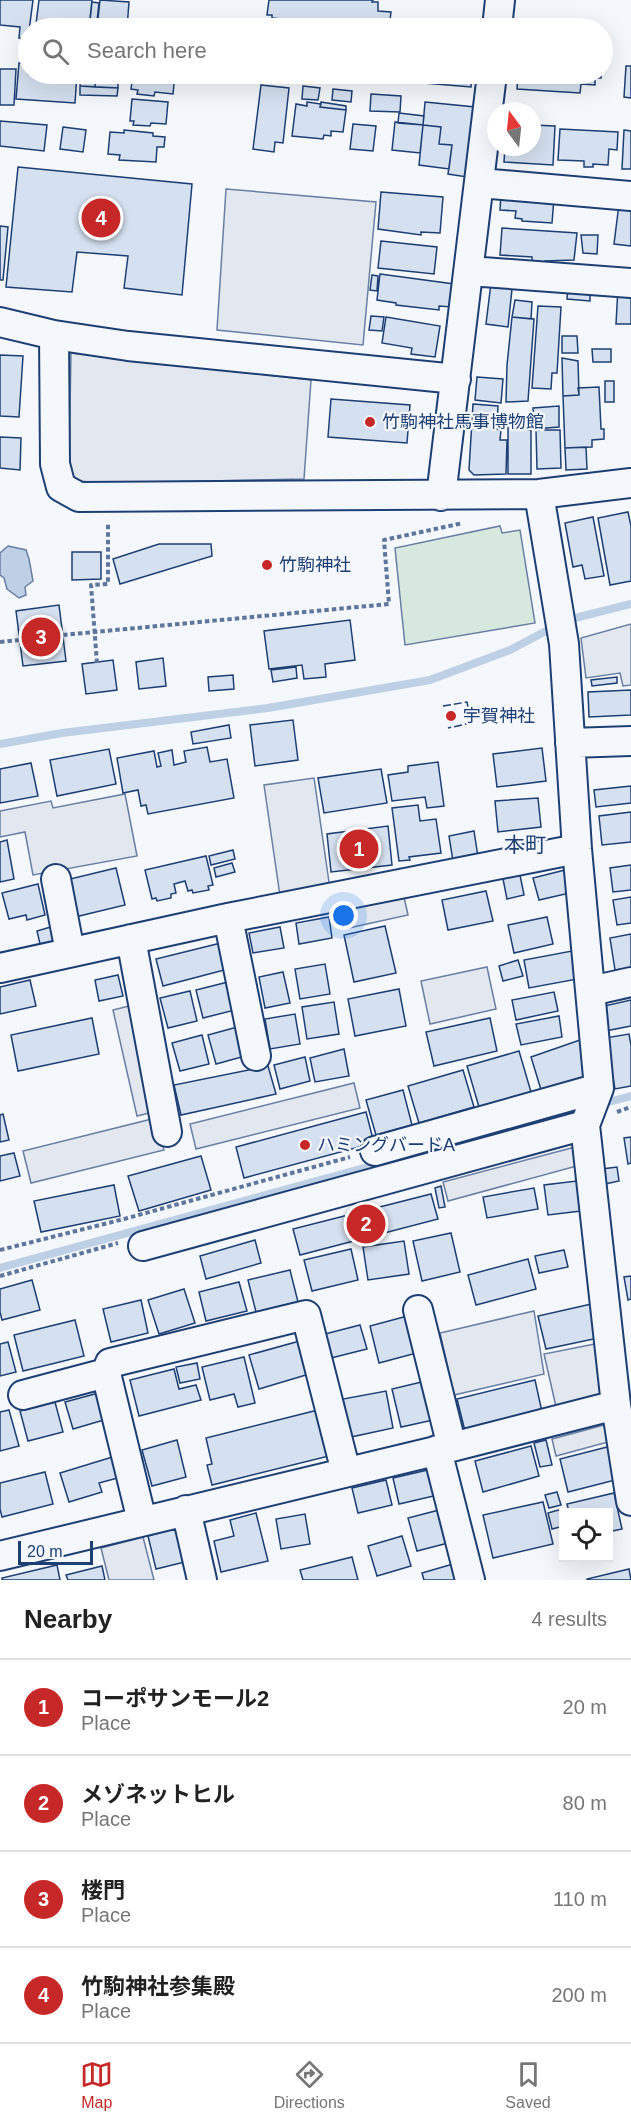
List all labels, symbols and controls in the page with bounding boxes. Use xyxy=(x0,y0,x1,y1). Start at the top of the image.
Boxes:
search box xyxy=(18,18,613,84)
icon: search xyxy=(39,35,72,68)
text: Search here xyxy=(87,38,207,63)
north arrow xyxy=(487,102,541,156)
pin: 4 xyxy=(82,196,120,240)
place label: 竹駒神社馬事博物館 xyxy=(382,412,544,432)
marker: 竹駒神社馬事博物館 xyxy=(363,415,377,429)
place label: 竹駒神社 xyxy=(279,555,351,575)
marker: 竹駒神社 xyxy=(260,558,274,572)
pin: 3 xyxy=(22,614,60,660)
place label: 宇賀神社 xyxy=(463,706,535,726)
marker: 宇賀神社 xyxy=(444,709,458,723)
pin: 1 xyxy=(340,826,378,872)
district label: 本町 xyxy=(504,833,546,856)
your location xyxy=(329,901,358,930)
place label: ハミングバードA xyxy=(317,1135,455,1155)
marker: ハミングバードA xyxy=(298,1138,312,1152)
pin: 2 xyxy=(346,1202,386,1246)
map controls xyxy=(559,1508,613,1562)
button: locate xyxy=(559,1508,613,1562)
scale bar xyxy=(18,1538,93,1566)
text: 20 m xyxy=(27,1543,63,1560)
text: Nearby xyxy=(24,1604,112,1634)
text: 4 results xyxy=(531,1608,607,1630)
text: コーポサンモール2 xyxy=(81,1686,269,1711)
text: 1 xyxy=(38,1696,49,1718)
text: 20 m xyxy=(563,1696,607,1718)
text: Place xyxy=(81,1712,131,1734)
text: メゾネットヒル xyxy=(81,1782,235,1807)
text: 2 xyxy=(38,1792,49,1814)
text: 80 m xyxy=(563,1792,607,1814)
text: Place xyxy=(81,1808,131,1830)
text: 楼門 xyxy=(81,1878,125,1903)
text: 3 xyxy=(38,1888,49,1910)
text: 110 m xyxy=(553,1888,607,1910)
text: Place xyxy=(81,1904,131,1926)
text: 竹駒神社参集殿 xyxy=(81,1974,235,1999)
text: 4 xyxy=(38,1984,49,2006)
text: 200 m xyxy=(551,1984,607,2006)
text: Place xyxy=(81,2000,131,2022)
tab: Map xyxy=(80,2058,113,2112)
tab: Directions xyxy=(274,2058,345,2112)
tab: Saved xyxy=(505,2058,551,2112)

